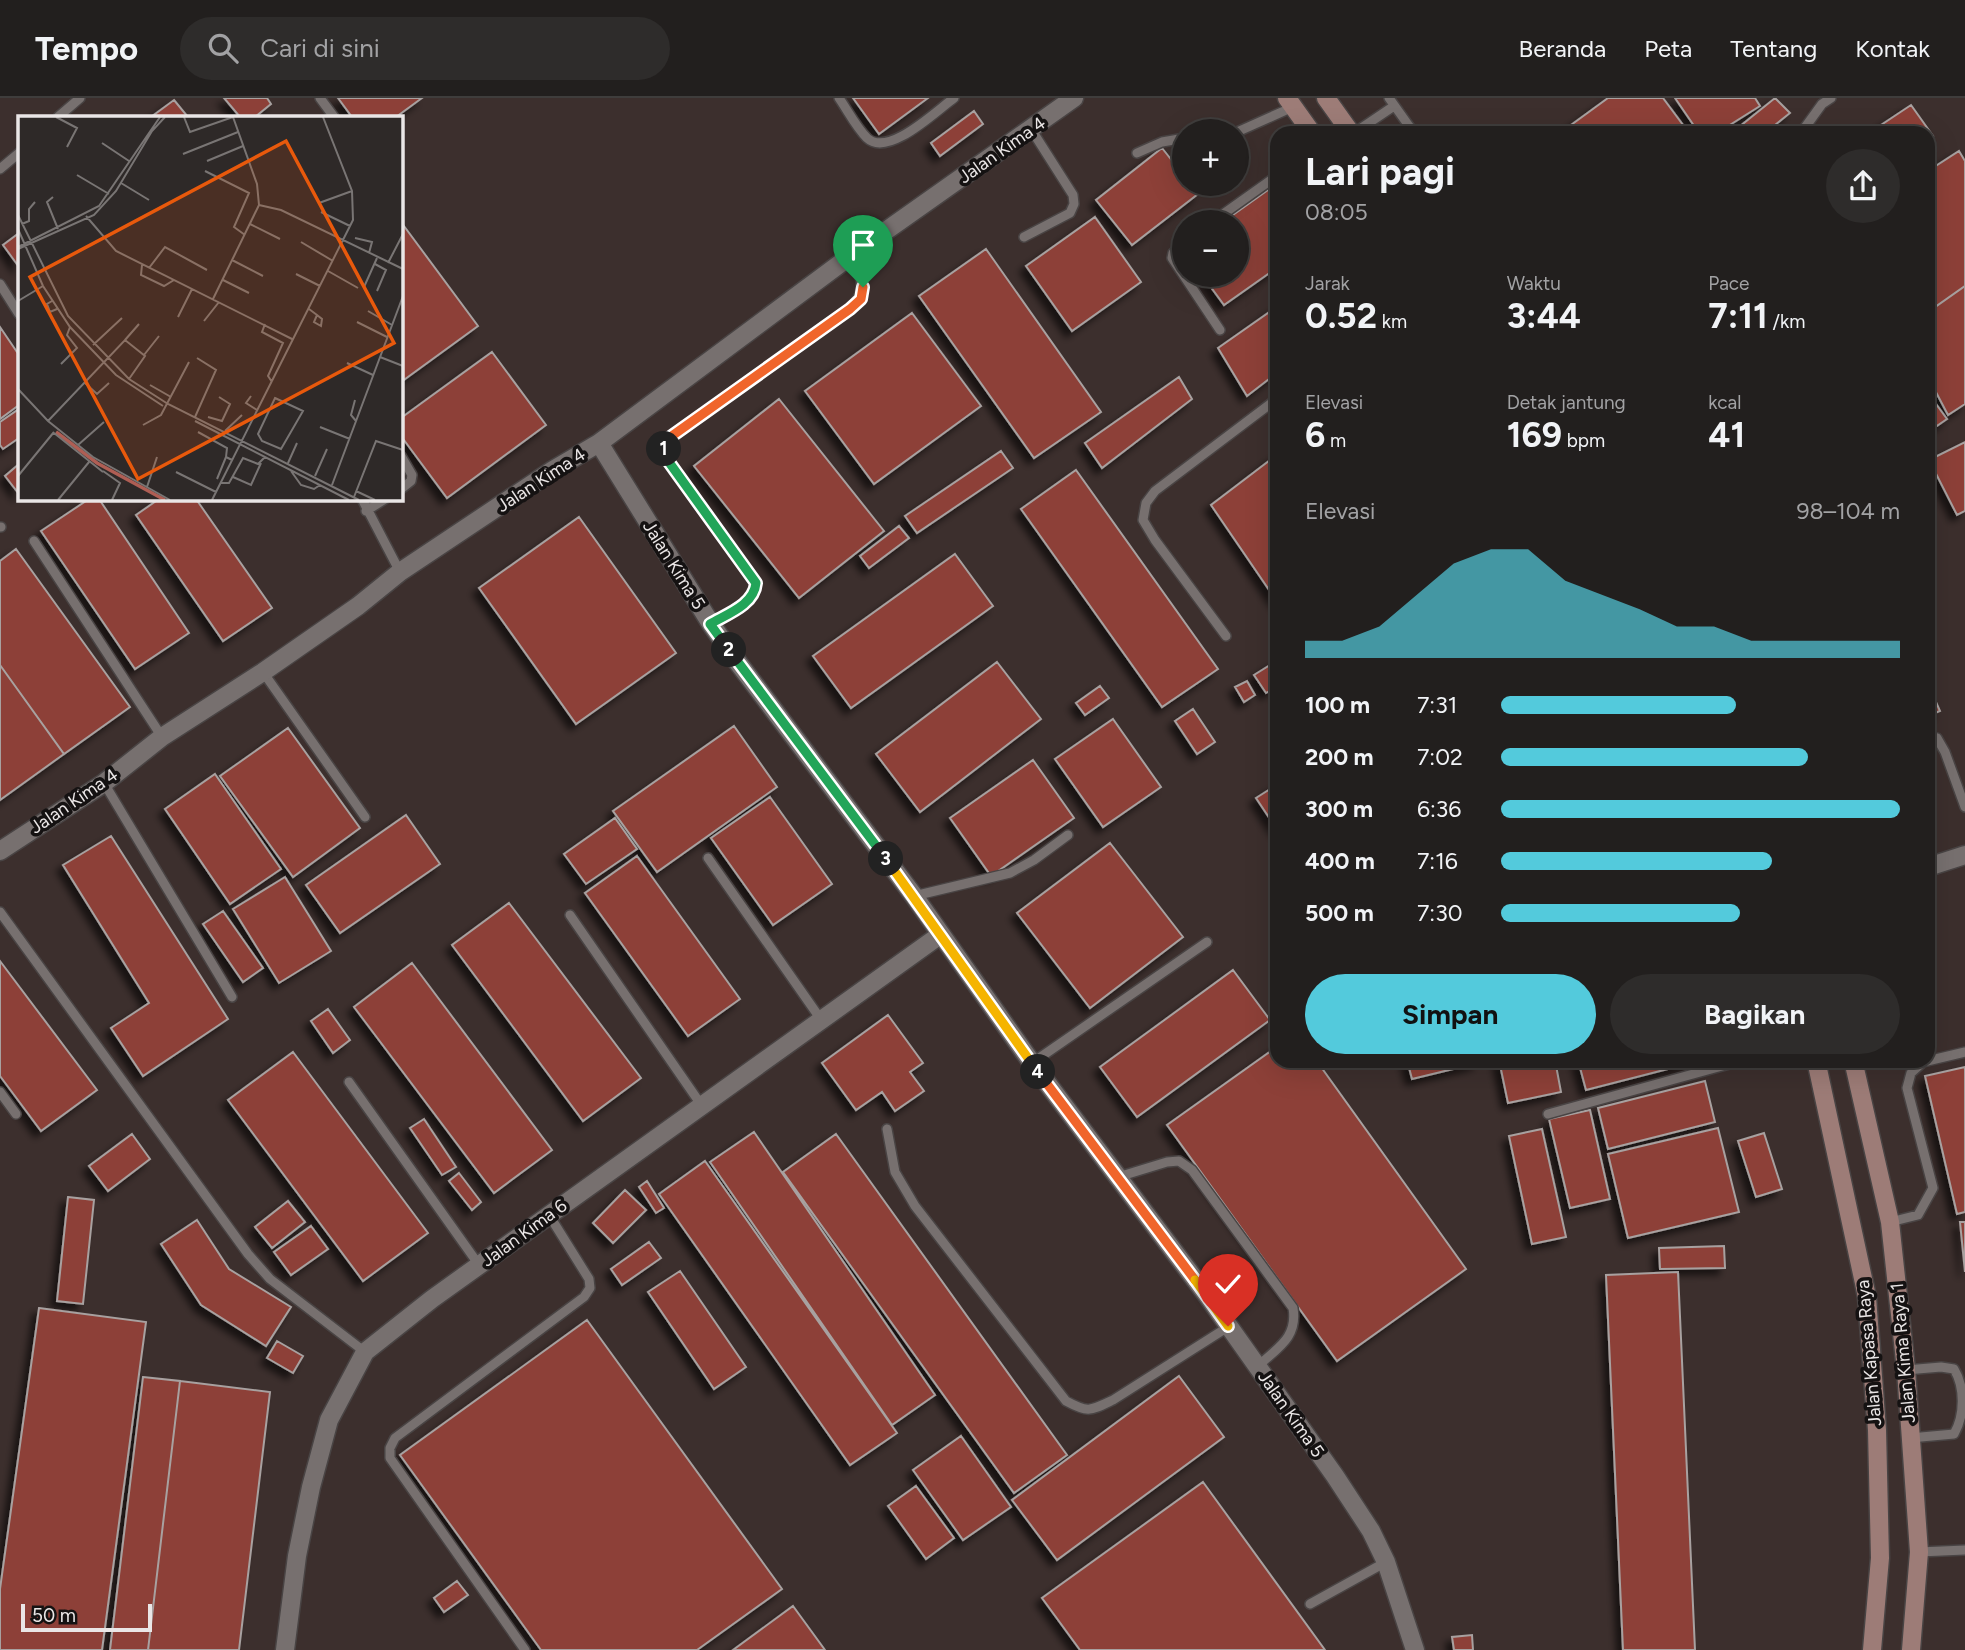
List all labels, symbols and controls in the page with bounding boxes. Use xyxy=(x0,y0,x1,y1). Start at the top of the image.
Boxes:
search box xyxy=(180,17,670,80)
text: Tempo xyxy=(35,29,138,68)
icon: search xyxy=(204,29,242,67)
text: Cari di sini xyxy=(260,32,380,64)
text: Beranda xyxy=(1519,34,1606,63)
text: Peta xyxy=(1644,34,1692,63)
text: Tentang xyxy=(1730,34,1817,63)
text: Kontak xyxy=(1855,34,1930,63)
street label: Jalan Kima 4 xyxy=(954,112,1050,188)
inset map xyxy=(18,116,402,500)
map controls xyxy=(1172,119,1249,287)
button: + xyxy=(1172,119,1249,196)
text: Lari pagi xyxy=(1305,149,1455,195)
button: share xyxy=(1826,149,1900,223)
text: 08:05 xyxy=(1305,198,1368,226)
button: − xyxy=(1172,210,1249,287)
pin xyxy=(833,215,893,287)
icon: arrive xyxy=(844,226,882,264)
text: Jarak xyxy=(1305,272,1350,295)
text: Waktu xyxy=(1507,272,1561,295)
text: Pace xyxy=(1708,272,1749,295)
text: 0.52 xyxy=(1305,295,1377,337)
text: 3:44 xyxy=(1507,295,1581,337)
text: 7:11 xyxy=(1708,295,1768,337)
text: km xyxy=(1377,310,1407,333)
text: /km xyxy=(1768,310,1805,333)
text: Elevasi xyxy=(1305,391,1363,414)
text: Detak jantung xyxy=(1507,391,1626,414)
text: kcal xyxy=(1708,391,1742,414)
text: 6 xyxy=(1305,414,1325,456)
text: 169 xyxy=(1507,414,1562,456)
text: 41 xyxy=(1708,414,1745,456)
text: m xyxy=(1325,429,1346,452)
text: bpm xyxy=(1562,429,1605,452)
pin: 1 xyxy=(646,432,682,466)
text: 1 xyxy=(659,437,668,460)
street label: Jalan Kima 4 xyxy=(493,443,589,517)
text: Elevasi xyxy=(1305,497,1375,525)
text: 98–104 m xyxy=(1796,497,1900,525)
street label: Jalan Kima 5 xyxy=(638,517,710,613)
pin: 2 xyxy=(712,632,746,668)
text: 2 xyxy=(723,638,734,661)
text: 100 m xyxy=(1305,691,1370,719)
text: 7:31 xyxy=(1417,691,1457,719)
text: 200 m xyxy=(1305,743,1374,771)
text: 7:02 xyxy=(1417,743,1463,771)
street label: Jalan Kima 4 xyxy=(26,764,122,838)
text: 300 m xyxy=(1305,795,1373,823)
text: 6:36 xyxy=(1417,795,1461,823)
pin: 3 xyxy=(868,842,903,876)
text: 3 xyxy=(880,847,891,870)
text: 400 m xyxy=(1305,847,1375,875)
text: 7:16 xyxy=(1417,847,1458,875)
text: 500 m xyxy=(1305,899,1374,927)
text: 7:30 xyxy=(1417,899,1462,927)
button: Simpan xyxy=(1305,974,1596,1054)
button: Bagikan xyxy=(1610,974,1900,1054)
pin: 4 xyxy=(1020,1054,1056,1090)
text: 4 xyxy=(1031,1060,1044,1083)
street label: Jalan Kima 6 xyxy=(477,1195,571,1271)
pin xyxy=(1198,1254,1258,1326)
icon: check xyxy=(1209,1265,1247,1303)
street label: Jalan Kapasa Raya xyxy=(1852,1279,1886,1427)
street label: Jalan Kima Raya 1 xyxy=(1886,1282,1920,1424)
street label: Jalan Kima 5 xyxy=(1253,1367,1329,1461)
scale bar xyxy=(21,1601,152,1633)
text: 50 m xyxy=(32,1604,76,1627)

